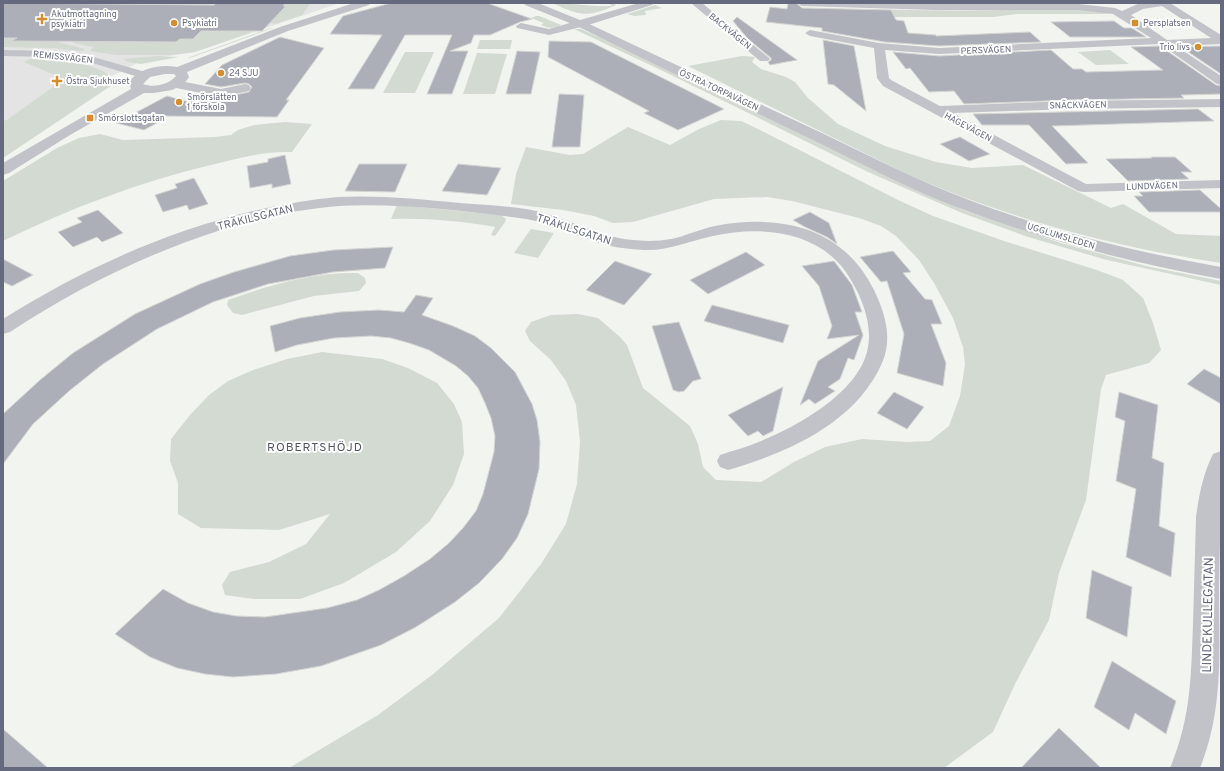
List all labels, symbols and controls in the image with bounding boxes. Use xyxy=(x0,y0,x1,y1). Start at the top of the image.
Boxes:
place label: Akutmottagning psykiatri xyxy=(51,9,117,30)
street label: BACKVÄGEN xyxy=(706,10,754,52)
marker: Akutmottagning psykiatri xyxy=(36,13,48,25)
marker: Psykiatri xyxy=(169,18,179,28)
place label: Psykiatri xyxy=(182,18,217,29)
marker: Persplatsen xyxy=(1130,18,1140,28)
place label: Persplatsen xyxy=(1143,18,1191,29)
place label: Trio livs xyxy=(1159,42,1190,53)
marker: Trio livs xyxy=(1193,42,1203,52)
street label: PERSVÄGEN xyxy=(961,43,1011,57)
street label: REMISSVÄGEN xyxy=(32,48,94,66)
street label: ÖSTRA TORPAVÄGEN xyxy=(677,66,761,114)
marker: 24 SJU xyxy=(216,68,226,78)
place label: 24 SJU xyxy=(229,68,259,79)
marker: Östra Sjukhuset xyxy=(51,75,63,87)
place label: Östra Sjukhuset xyxy=(66,75,130,87)
place label: Smörslätten 1 förskola xyxy=(187,92,237,113)
marker: Smörslätten 1 förskola xyxy=(174,97,184,107)
street label: SNÄCKVÄGEN xyxy=(1049,99,1107,111)
street label: HAGEVÄGEN xyxy=(942,110,994,144)
marker: Smörslottsgatan xyxy=(85,113,95,123)
place label: Smörslottsgatan xyxy=(98,113,165,124)
street label: LUNDVÄGEN xyxy=(1126,179,1178,193)
street label: TRÄKILSGATAN xyxy=(216,201,294,234)
street label: TRÄKILSGATAN xyxy=(535,210,613,249)
street label: UGGLUMSLEDEN xyxy=(1026,221,1096,252)
district label: ROBERTSHÖJD xyxy=(267,440,363,456)
street label: LINDEKULLEGATAN xyxy=(1200,557,1218,673)

